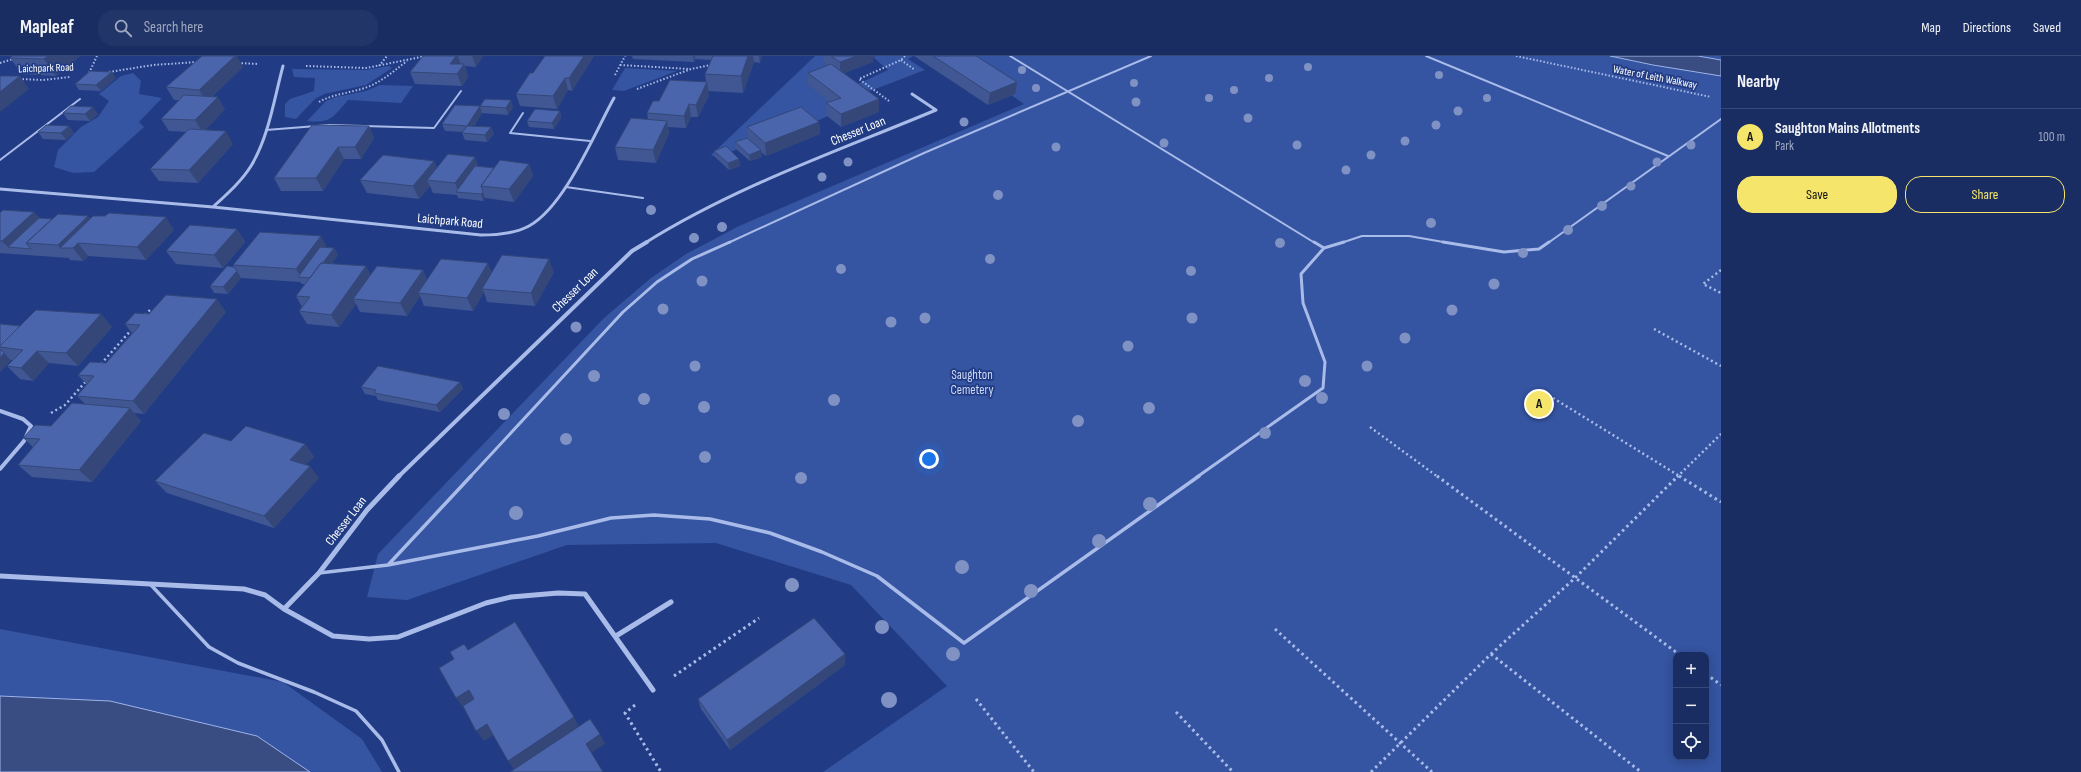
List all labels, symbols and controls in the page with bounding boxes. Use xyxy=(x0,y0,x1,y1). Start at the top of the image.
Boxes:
search box xyxy=(98,10,378,46)
text: Mapleaf xyxy=(20,16,74,39)
icon: search xyxy=(112,17,134,39)
text: Search here xyxy=(144,18,203,37)
text: Map xyxy=(1921,19,1941,36)
text: Directions xyxy=(1963,19,2011,36)
text: Saved xyxy=(2033,19,2061,36)
street label: Laichpark Road xyxy=(18,61,74,75)
street label: Water of Leith Walkway xyxy=(1612,62,1699,92)
text: Nearby xyxy=(1737,72,1780,92)
street label: Chesser Loan xyxy=(828,113,888,149)
text: Saughton Mains Allotments xyxy=(1775,119,1920,138)
text: A xyxy=(1747,129,1753,145)
text: 100 m xyxy=(2038,129,2065,145)
text: Park xyxy=(1775,138,1794,154)
button: Save xyxy=(1737,176,1897,213)
button: Share xyxy=(1905,176,2065,213)
street label: Laichpark Road xyxy=(417,210,483,232)
street label: Chesser Loan xyxy=(549,264,601,316)
park label: Saughton Cemetery xyxy=(951,367,993,398)
pin: A xyxy=(1526,389,1552,419)
your location xyxy=(919,449,939,469)
street label: Chesser Loan xyxy=(322,493,370,549)
map controls xyxy=(1673,652,1709,760)
button: + xyxy=(1673,652,1709,688)
button: − xyxy=(1673,688,1709,724)
button: locate xyxy=(1673,724,1709,760)

